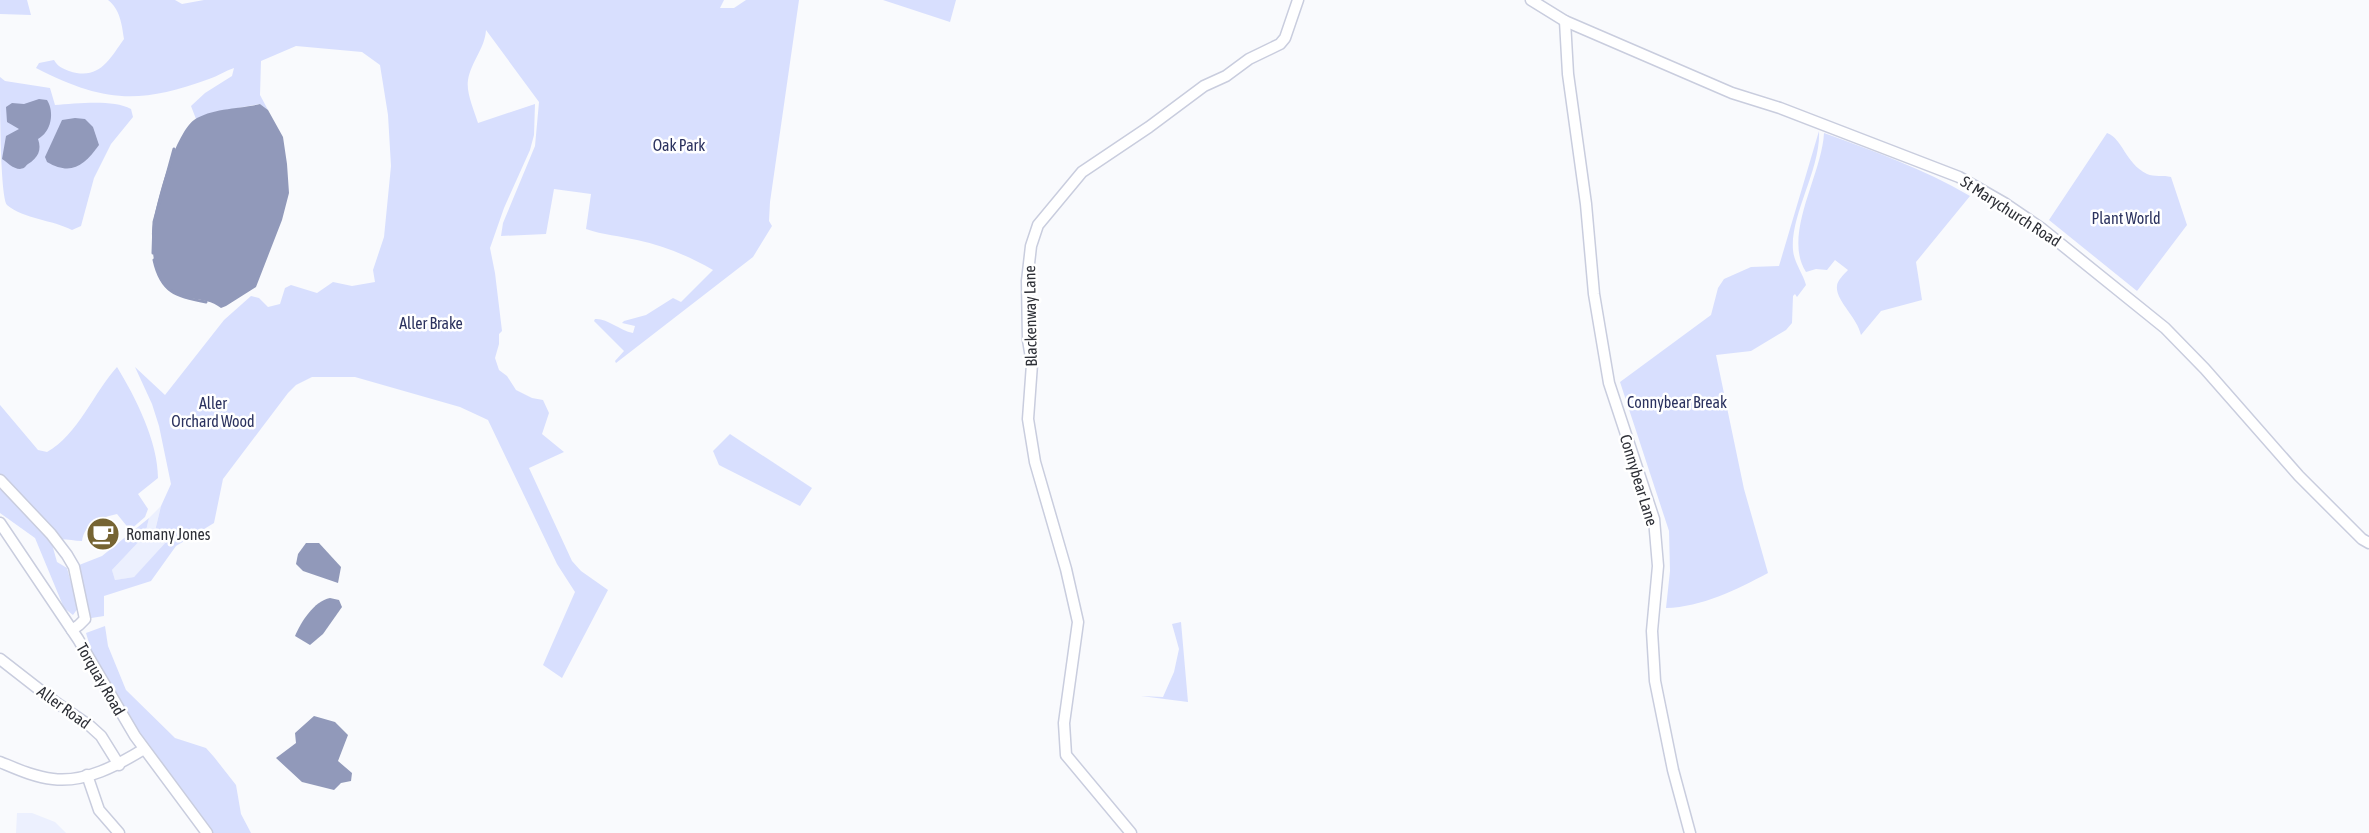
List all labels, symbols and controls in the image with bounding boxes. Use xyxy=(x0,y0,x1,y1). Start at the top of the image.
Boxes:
park label: Oak Park xyxy=(653,136,705,154)
street label: St Marychurch Road xyxy=(1957,172,2064,251)
park label: Plant World xyxy=(2091,209,2161,227)
street label: Blackenway Lane xyxy=(1020,265,1041,367)
park label: Aller Brake xyxy=(399,314,463,332)
park label: Connybear Break xyxy=(1627,393,1727,412)
park label: Aller Orchard Wood xyxy=(171,394,255,430)
street label: Connybear Lane xyxy=(1616,432,1661,528)
cafe icon: Romany Jones xyxy=(85,516,121,552)
place label: Romany Jones xyxy=(126,525,211,544)
street label: Torquay Road xyxy=(72,640,129,719)
street label: Aller Road xyxy=(34,682,94,732)

